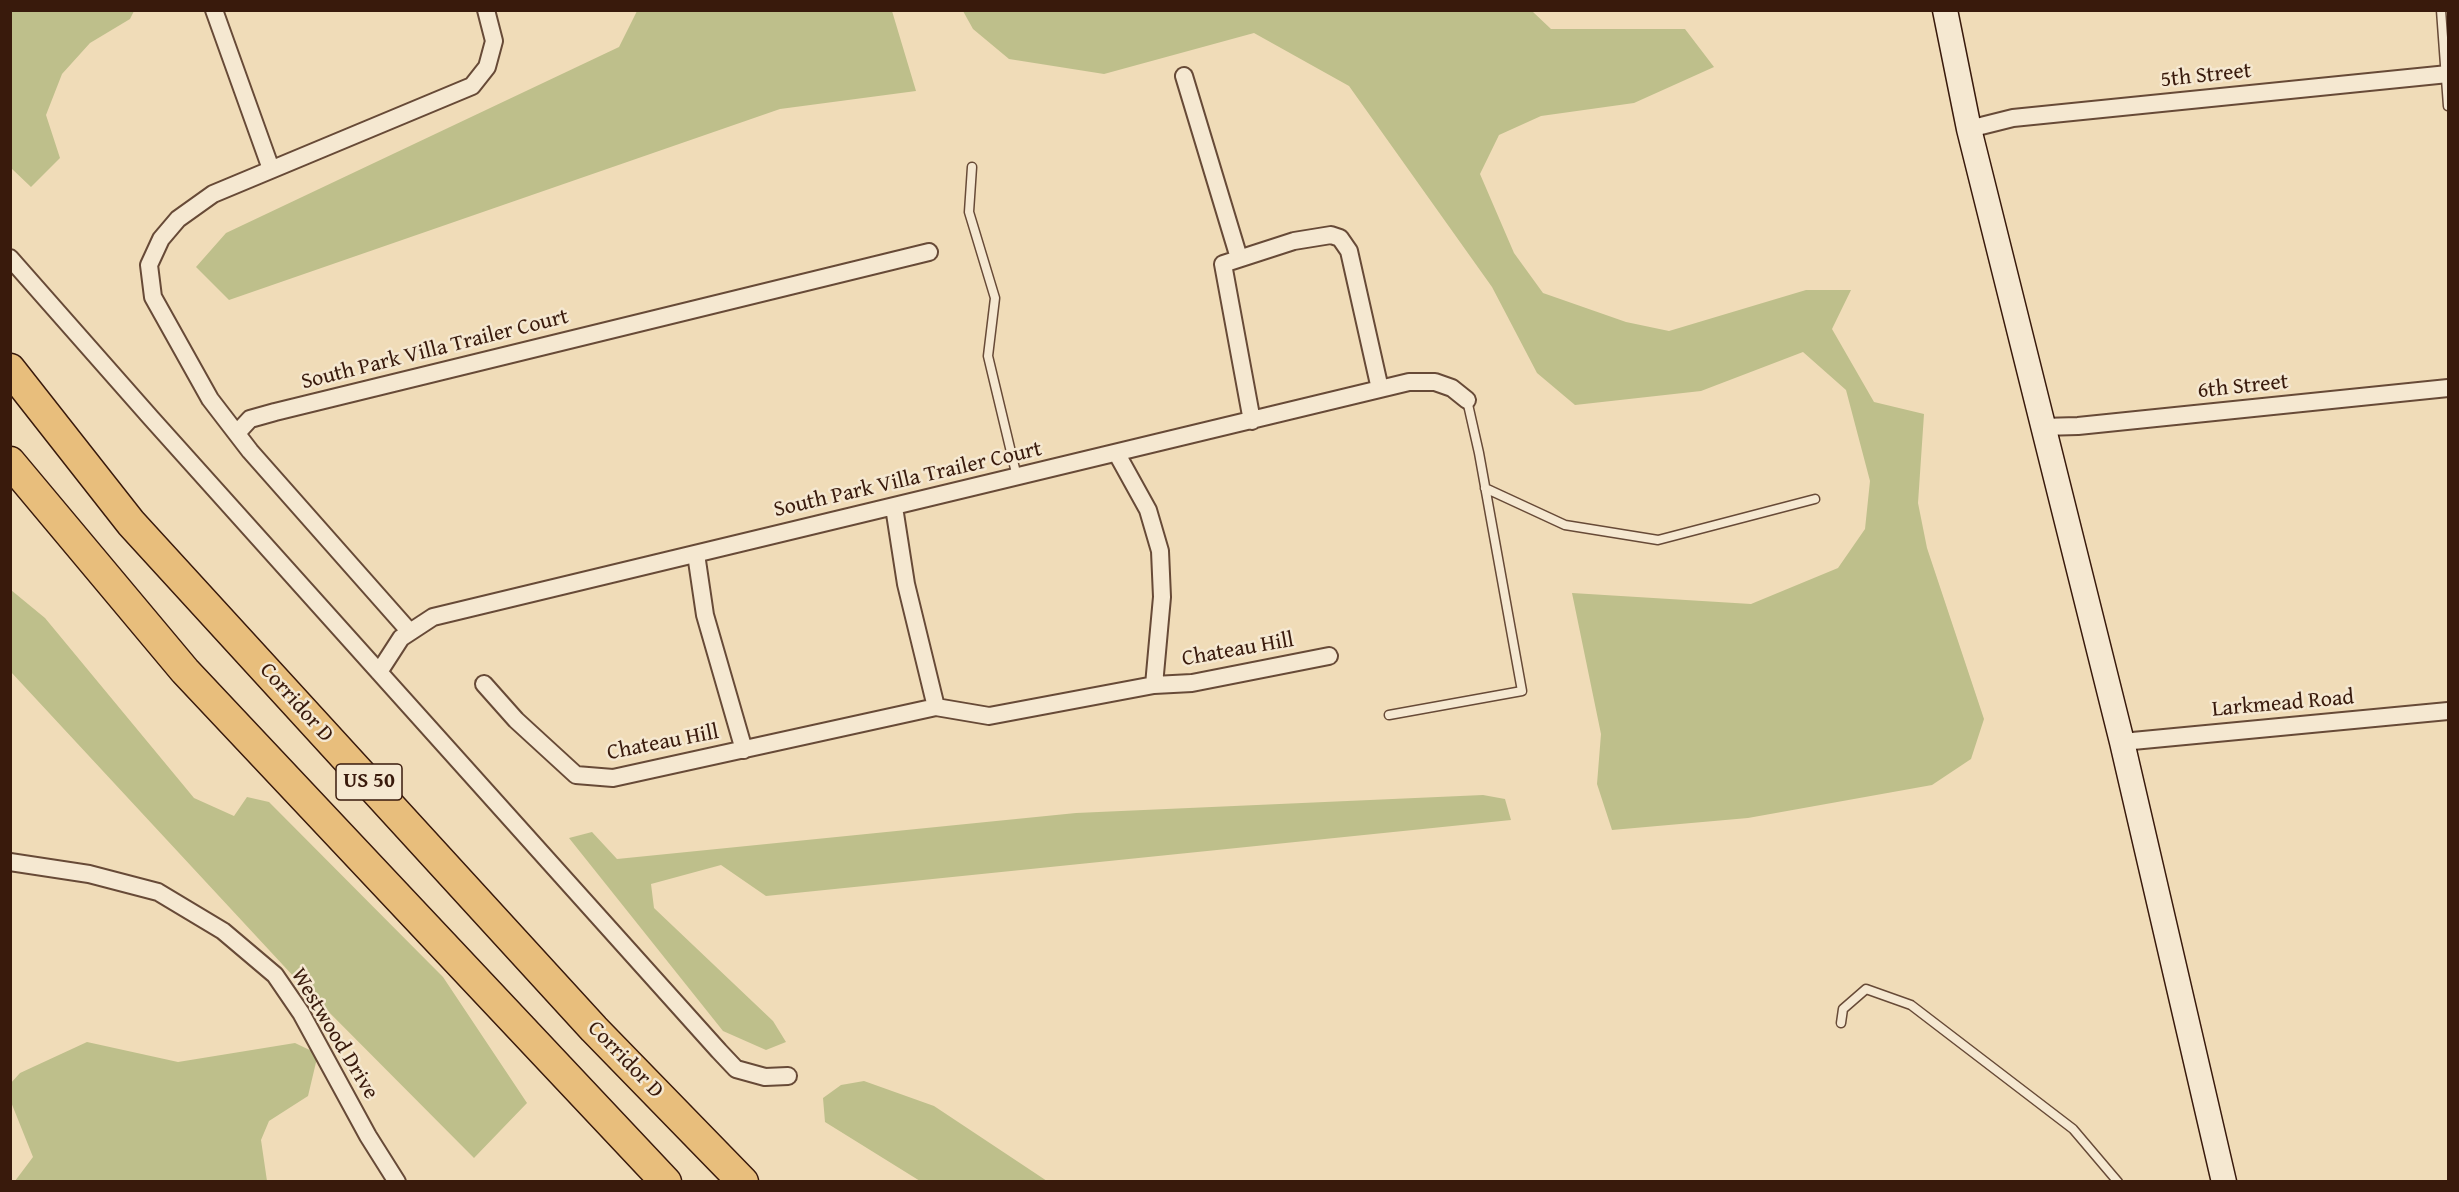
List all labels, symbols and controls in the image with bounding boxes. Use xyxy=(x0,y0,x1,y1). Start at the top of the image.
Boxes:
street label: 5th Street xyxy=(2159,58,2253,94)
street label: South Park Villa Trailer Court xyxy=(299,304,571,396)
street label: 6th Street xyxy=(2196,369,2290,405)
street label: South Park Villa Trailer Court xyxy=(771,436,1045,524)
street label: Chateau Hill xyxy=(1180,627,1296,673)
street label: Corridor D xyxy=(253,658,339,748)
street label: Larkmead Road xyxy=(2211,685,2355,723)
street label: Chateau Hill xyxy=(605,719,721,767)
road number: US 50 xyxy=(336,764,402,800)
street label: Westwood Drive xyxy=(284,964,384,1104)
street label: Corridor D xyxy=(582,1016,668,1104)

